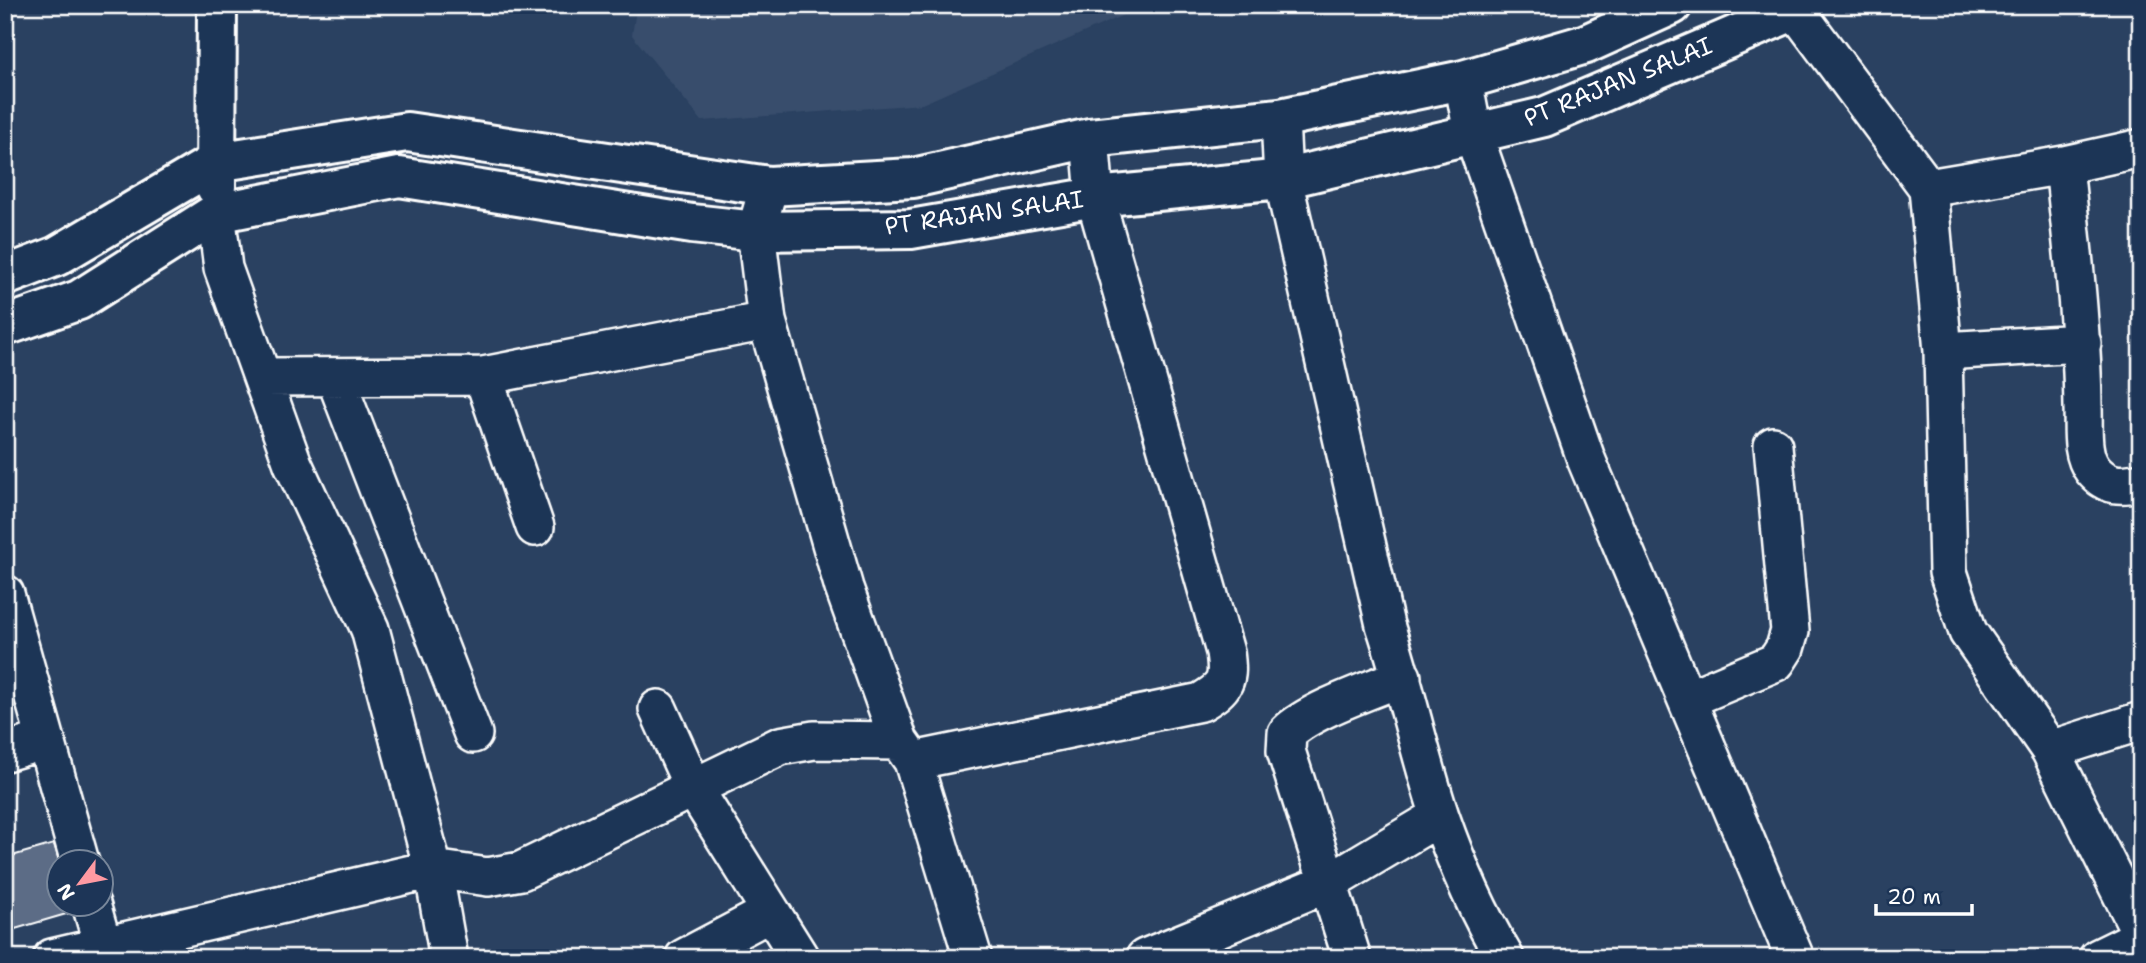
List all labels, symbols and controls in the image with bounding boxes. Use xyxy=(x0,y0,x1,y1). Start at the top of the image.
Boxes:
street label: PT RAJAN SALAI xyxy=(1519,30,1717,134)
street label: PT RAJAN SALAI xyxy=(883,183,1085,243)
north arrow xyxy=(46,848,116,918)
scale bar xyxy=(1876,872,1973,916)
text: N xyxy=(51,879,81,905)
text: 20 m xyxy=(1887,883,1941,911)

